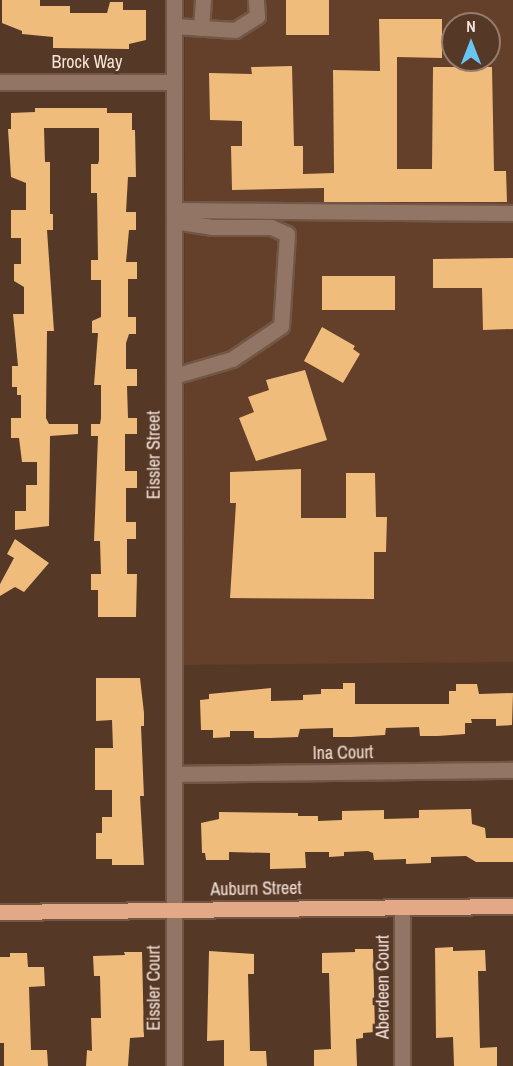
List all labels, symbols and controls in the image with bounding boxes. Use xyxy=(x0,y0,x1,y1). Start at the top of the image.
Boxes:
north arrow xyxy=(441,12,501,72)
text: N xyxy=(466,15,476,37)
street label: Brock Way xyxy=(52,51,122,73)
street label: Eissler Street xyxy=(143,411,165,499)
street label: Ina Court xyxy=(312,742,374,764)
street label: Auburn Street xyxy=(210,877,302,901)
street label: Aberdeen Court xyxy=(372,935,394,1039)
street label: Eissler Court xyxy=(143,945,165,1031)

